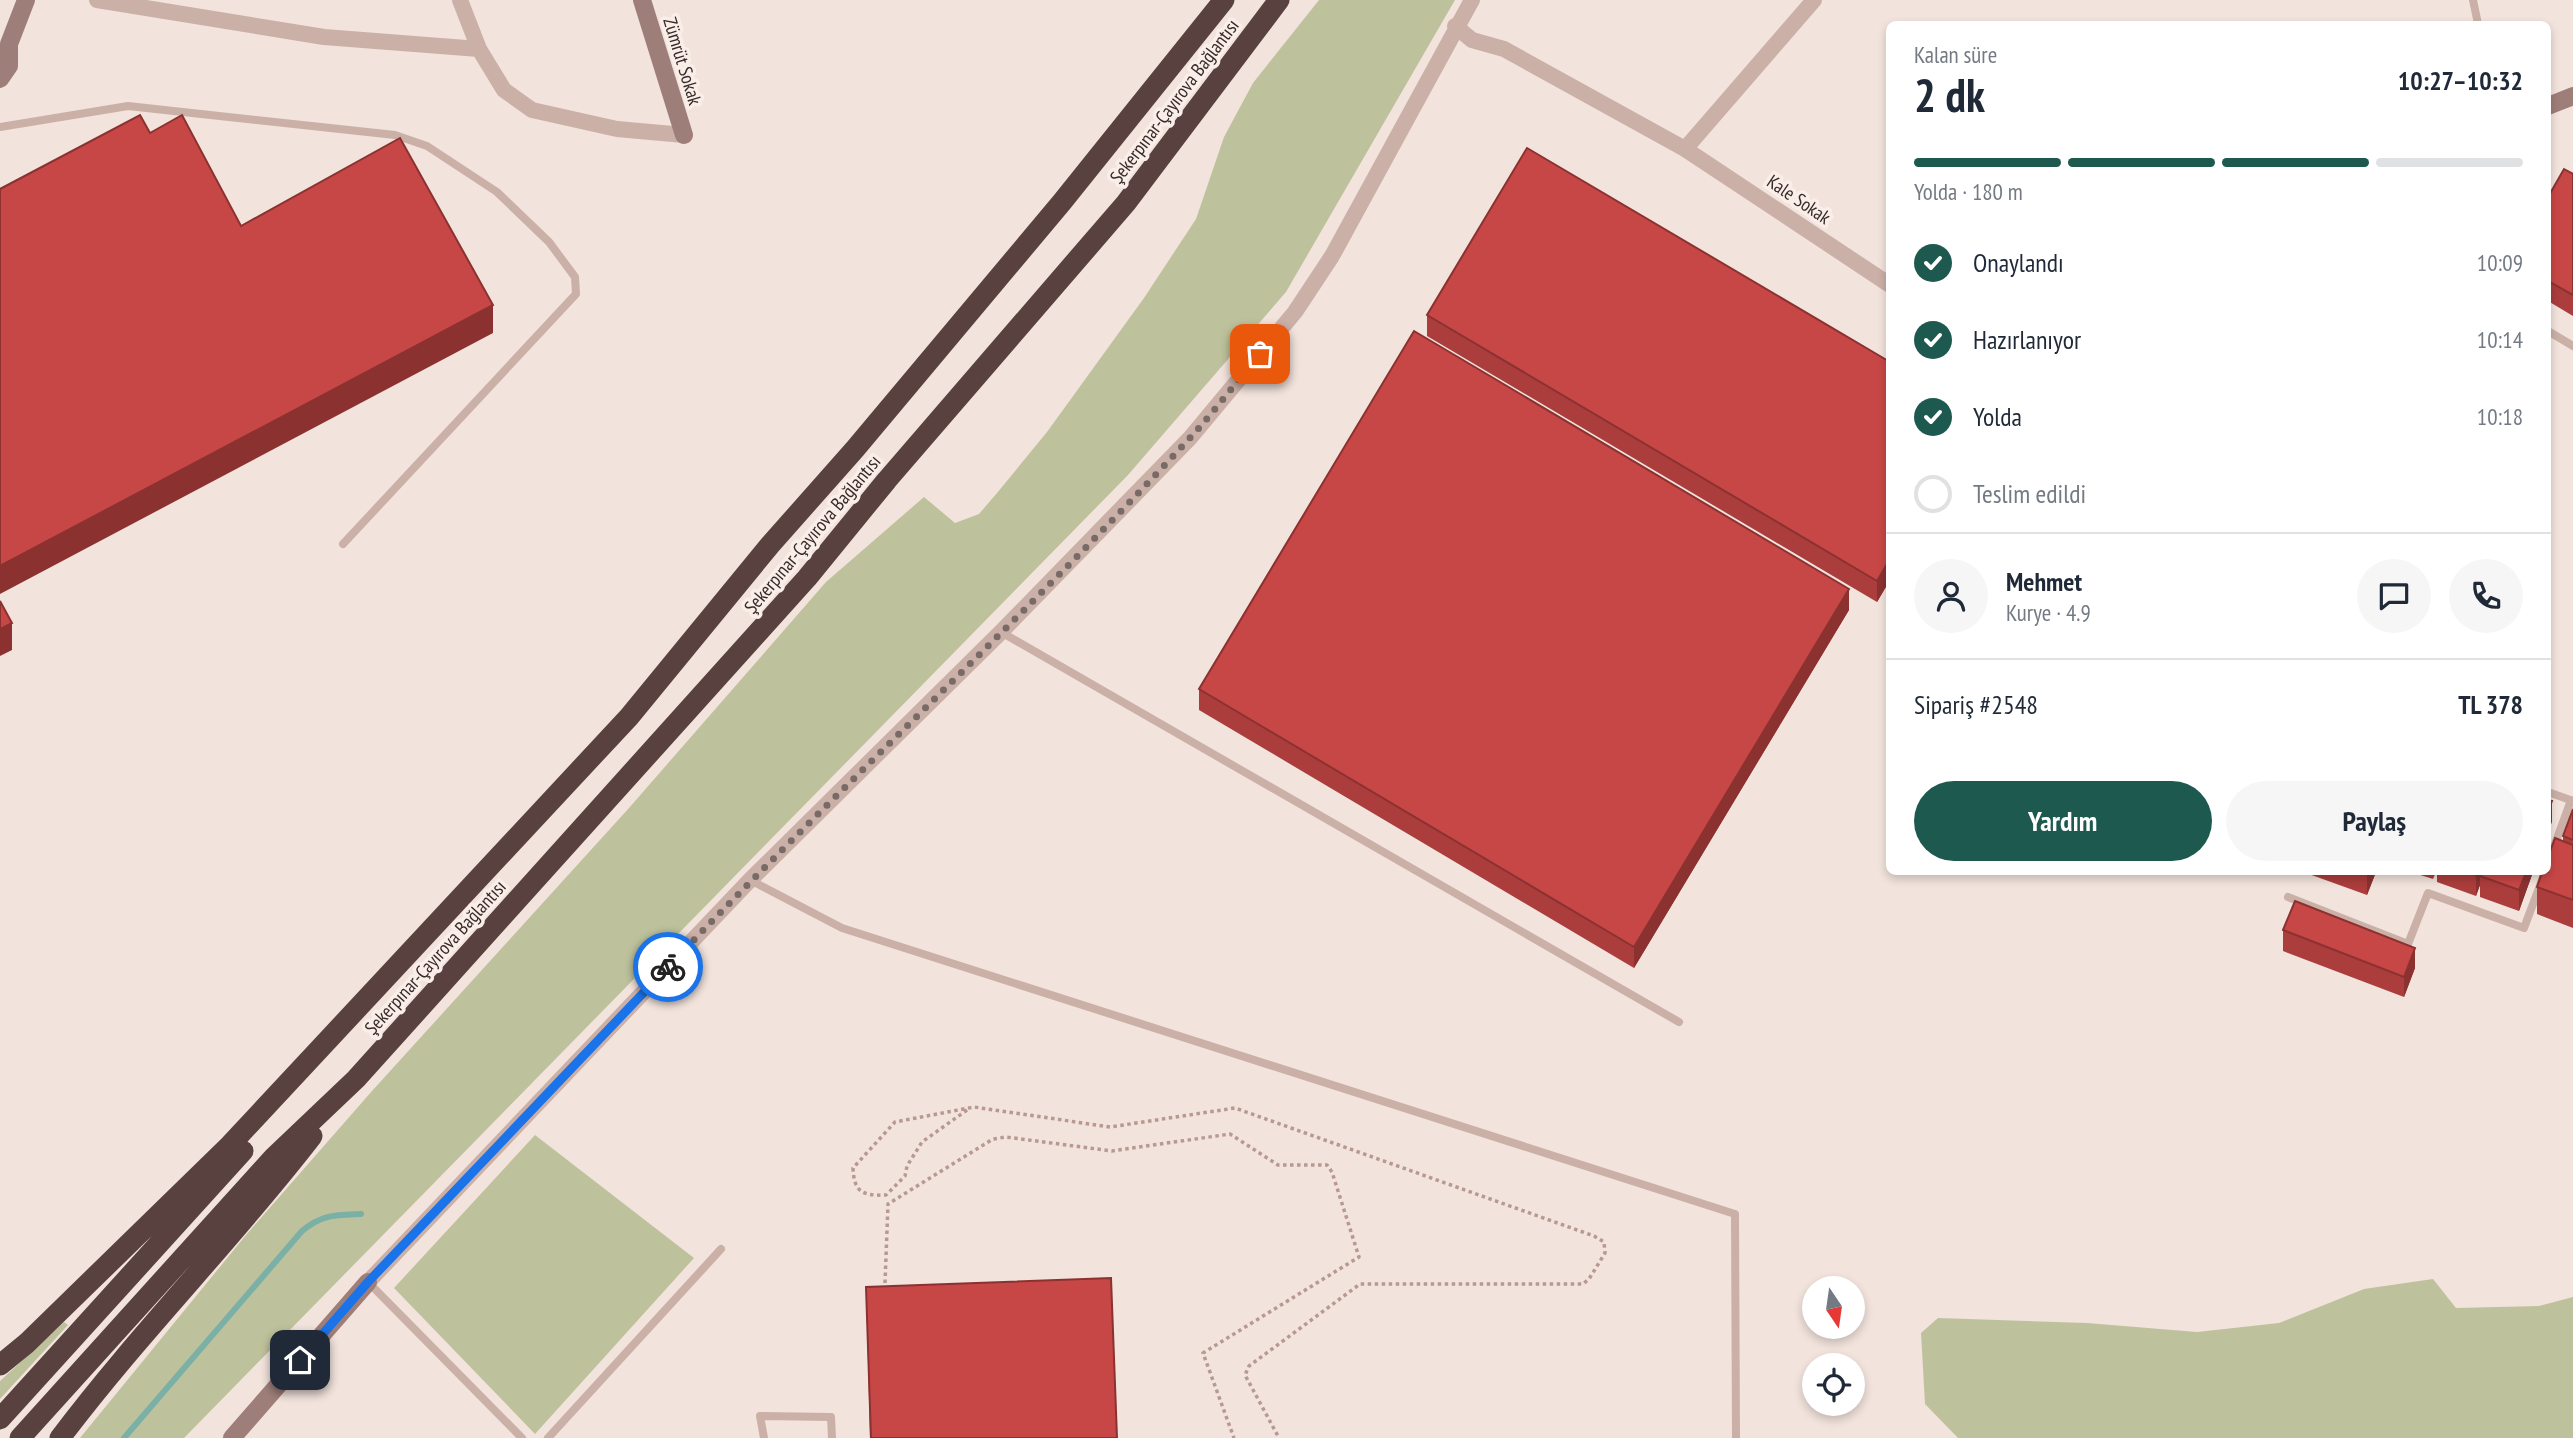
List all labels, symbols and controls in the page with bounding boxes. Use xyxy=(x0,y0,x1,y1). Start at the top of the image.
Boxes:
street label: Zümrüt Sokak xyxy=(658,14,708,108)
street label: Şekerpınar-Çayırova Bağlantısı xyxy=(1104,14,1244,188)
text: Kalan süre xyxy=(1914,40,1997,69)
text: 10:27–10:32 xyxy=(2398,64,2523,97)
text: 2 dk xyxy=(1914,65,1985,125)
street label: Kale Sokak xyxy=(1763,169,1836,229)
text: Yolda · 180 m xyxy=(1914,177,2023,206)
icon: check xyxy=(1914,244,1952,282)
text: Onaylandı xyxy=(1973,246,2064,279)
text: 10:09 xyxy=(2477,248,2523,277)
icon: check xyxy=(1914,321,1952,359)
text: Hazırlanıyor xyxy=(1973,323,2081,356)
pin xyxy=(1230,324,1290,384)
text: 10:14 xyxy=(2477,325,2523,354)
icon: bag xyxy=(1241,335,1279,373)
icon: check xyxy=(1914,398,1952,436)
text: Yolda xyxy=(1973,400,2022,433)
text: 10:18 xyxy=(2477,402,2523,431)
street label: Şekerpınar-Çayırova Bağlantısı xyxy=(739,450,885,618)
text: Teslim edildi xyxy=(1973,477,2086,510)
button: person xyxy=(1914,559,1988,633)
button: chat xyxy=(2357,559,2431,633)
button: phone xyxy=(2449,559,2523,633)
text: Mehmet xyxy=(2006,565,2082,598)
text: Kurye · 4.9 xyxy=(2006,598,2091,627)
text: Sipariş #2548 xyxy=(1914,688,2038,721)
text: TL 378 xyxy=(2458,688,2523,721)
button: Yardım xyxy=(1914,781,2212,861)
button: Paylaş xyxy=(2226,781,2523,861)
street label: Şekerpınar-Çayırova Bağlantısı xyxy=(359,875,511,1039)
courier xyxy=(633,932,703,1002)
icon: bike xyxy=(649,948,687,986)
north arrow xyxy=(1802,1276,1866,1339)
map controls xyxy=(1802,1276,1865,1416)
pin xyxy=(270,1330,330,1390)
icon: home xyxy=(281,1341,319,1379)
button: locate xyxy=(1802,1353,1865,1416)

